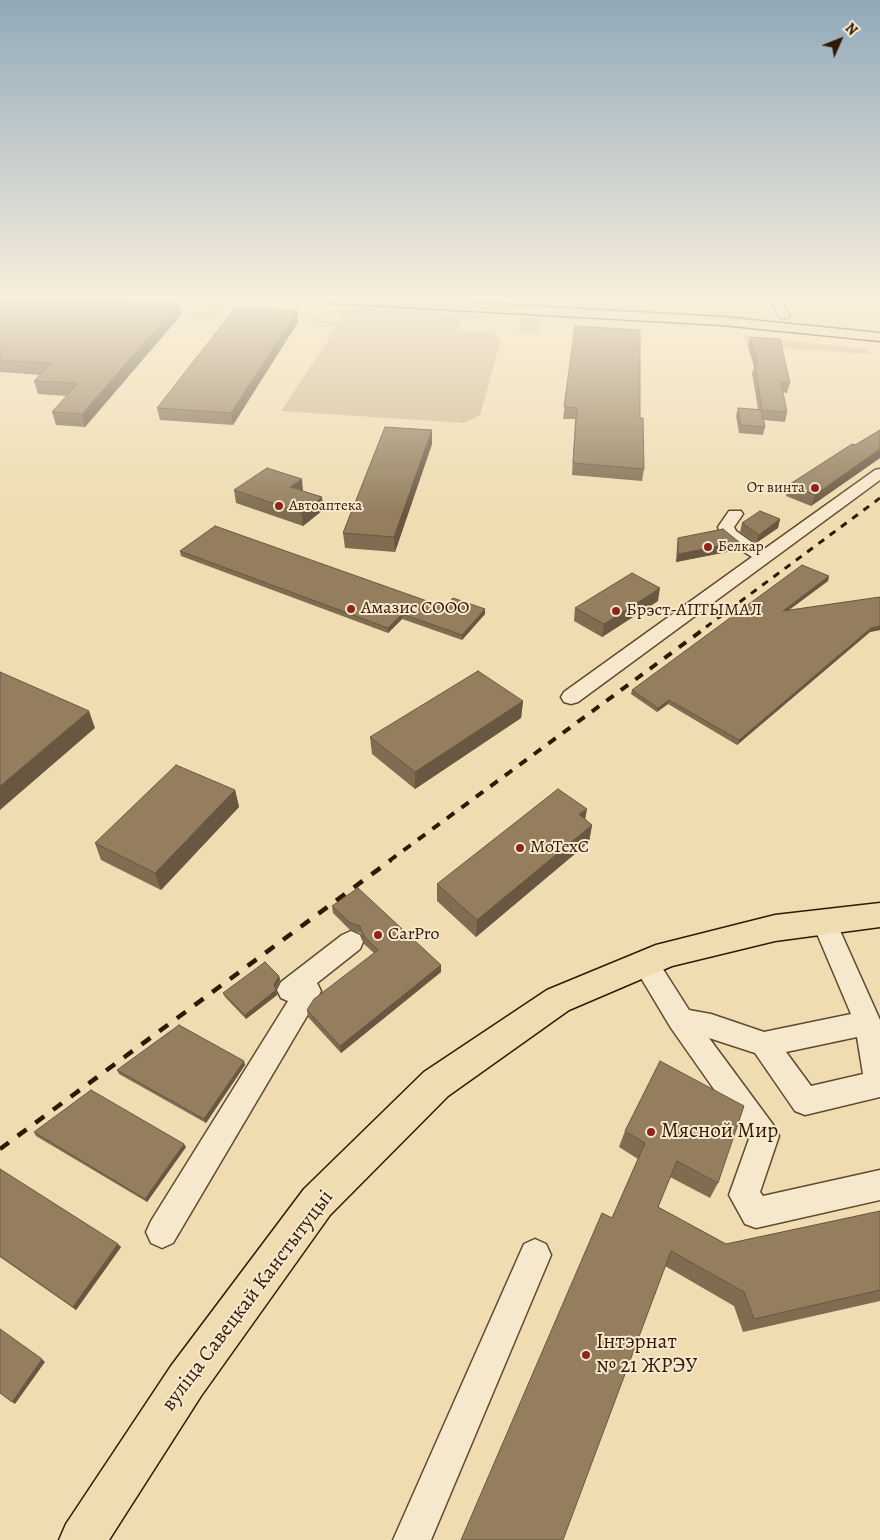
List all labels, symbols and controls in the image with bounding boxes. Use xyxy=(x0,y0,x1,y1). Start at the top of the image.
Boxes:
north arrow xyxy=(815,15,865,65)
text: N xyxy=(841,19,862,39)
place label: От винта xyxy=(747,479,805,497)
marker: От винта xyxy=(809,482,821,494)
place label: Автоаптека xyxy=(289,497,362,515)
marker: Автоаптека xyxy=(273,500,285,512)
place label: Белкар xyxy=(718,538,764,556)
marker: Белкар xyxy=(702,541,714,553)
place label: Амазис СООО xyxy=(361,598,470,620)
place label: Брэст-АПТЫМАЛ xyxy=(626,600,762,622)
marker: Амазис СООО xyxy=(345,603,357,615)
marker: Брэст-АПТЫМАЛ xyxy=(610,605,622,617)
place label: MoTexC xyxy=(530,837,589,859)
marker: MoTexC xyxy=(514,842,526,854)
place label: CarPro xyxy=(388,924,439,946)
marker: CarPro xyxy=(372,929,384,941)
place label: Мясной Мир xyxy=(661,1119,778,1145)
marker: Мясной Мир xyxy=(645,1126,657,1138)
street label: вуліца Савецкай Канстытуцыі xyxy=(157,1186,339,1416)
place label: Інтэрнат № 21 ЖРЭУ xyxy=(596,1330,697,1380)
marker: Інтэрнат № 21 ЖРЭУ xyxy=(580,1349,592,1361)

